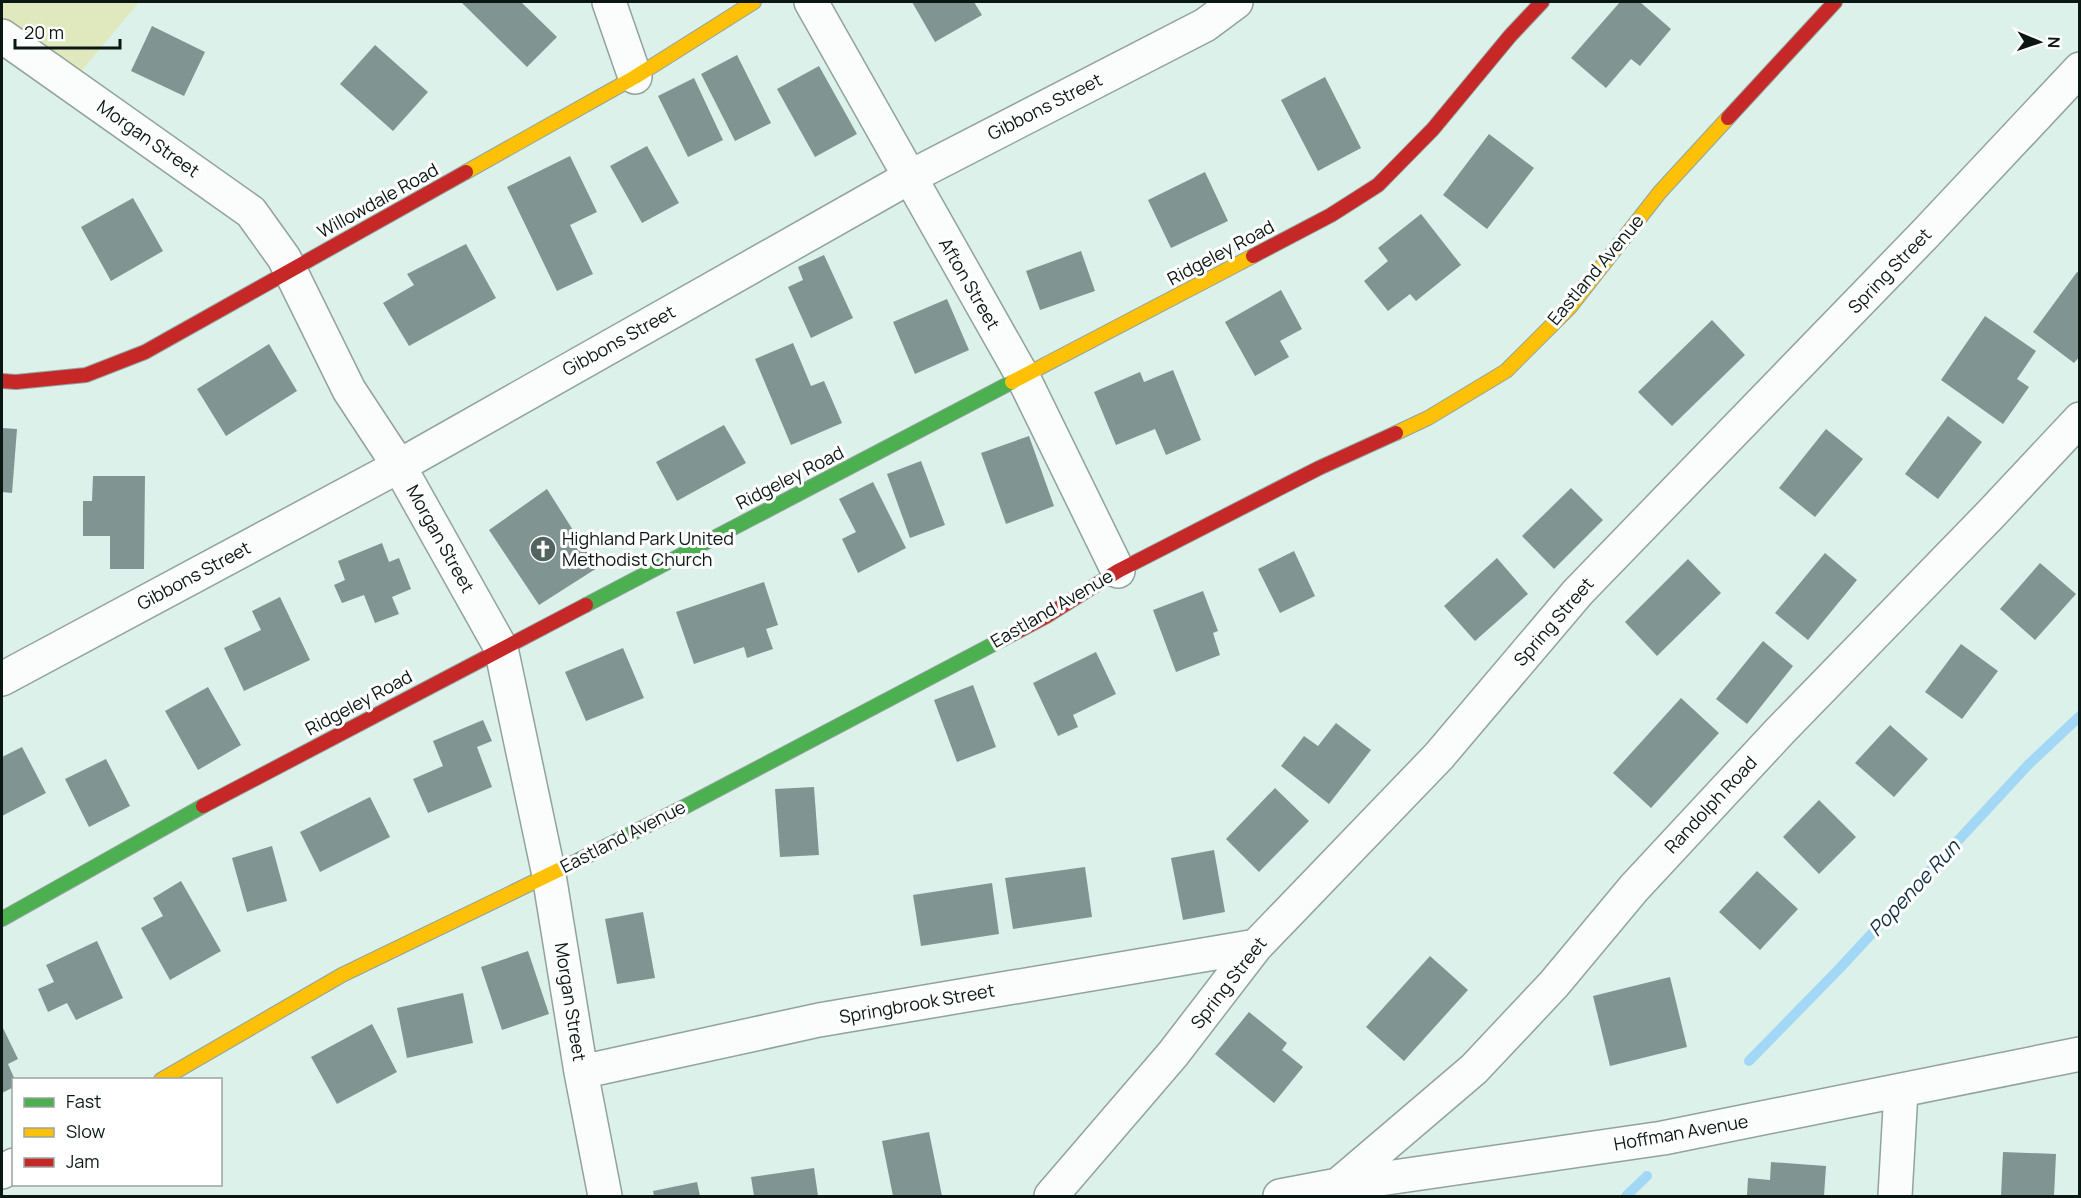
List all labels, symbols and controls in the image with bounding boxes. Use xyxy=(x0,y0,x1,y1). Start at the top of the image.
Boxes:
scale bar xyxy=(15,12,120,50)
north arrow xyxy=(2009,12,2069,72)
text: 20 m xyxy=(24,20,64,44)
text: N xyxy=(2043,36,2065,49)
street label: Gibbons Street xyxy=(983,67,1106,145)
street label: Morgan Street xyxy=(93,94,204,182)
street label: Willowdale Road xyxy=(313,157,442,243)
street label: Eastland Avenue xyxy=(1542,209,1649,330)
street label: Ridgeley Road xyxy=(1163,214,1278,290)
street label: Spring Street xyxy=(1842,222,1936,318)
street label: Afton Street xyxy=(934,233,1006,334)
street label: Gibbons Street xyxy=(558,299,679,381)
street label: Ridgeley Road xyxy=(732,440,847,515)
street label: Morgan Street xyxy=(401,480,480,597)
place label: Highland Park United Methodist Church xyxy=(562,526,734,571)
church icon: Highland Park United Methodist Church xyxy=(528,534,558,564)
street label: Gibbons Street xyxy=(133,535,255,615)
street label: Eastland Avenue xyxy=(986,563,1117,653)
street label: Spring Street xyxy=(1508,572,1598,671)
street label: Ridgeley Road xyxy=(301,664,416,740)
street label: Randolph Road xyxy=(1659,750,1762,858)
street label: Eastland Avenue xyxy=(556,794,689,878)
water label: Popenoe Run xyxy=(1862,833,1966,942)
street label: Spring Street xyxy=(1185,932,1272,1033)
street label: Morgan Street xyxy=(550,941,592,1063)
street label: Springbrook Street xyxy=(837,978,996,1029)
legend xyxy=(12,1078,222,1186)
text: Fast xyxy=(66,1089,101,1113)
street label: Hoffman Avenue xyxy=(1612,1108,1750,1156)
text: Slow xyxy=(66,1119,106,1143)
text: Jam xyxy=(66,1149,100,1173)

